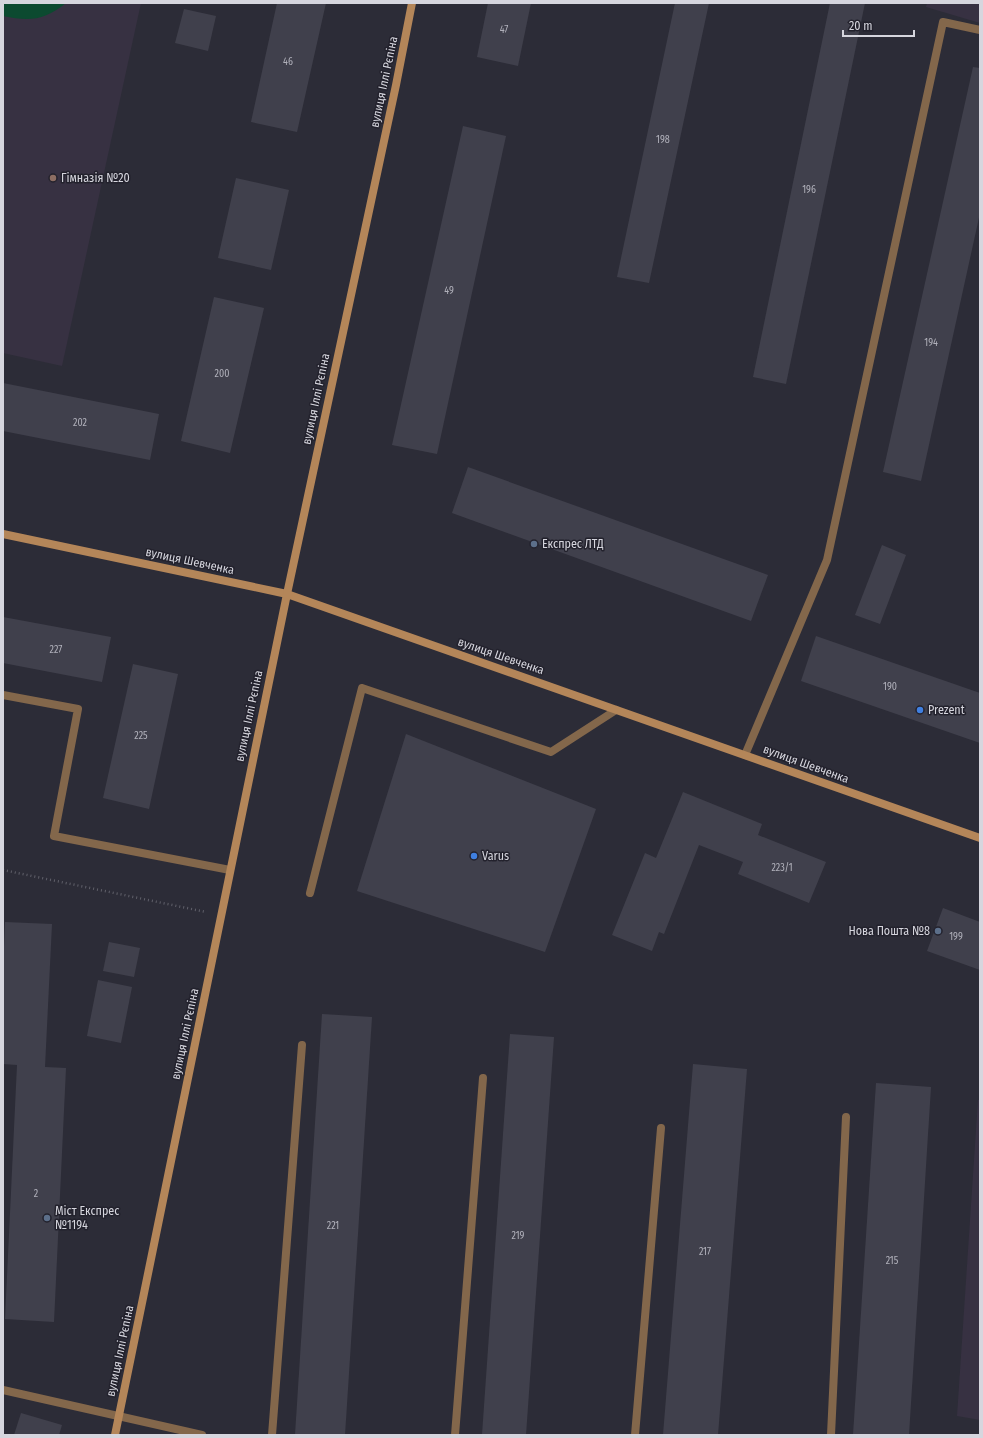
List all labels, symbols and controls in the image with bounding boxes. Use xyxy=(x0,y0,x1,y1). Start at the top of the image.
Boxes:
scale bar xyxy=(843,12,914,38)
text: 20 m xyxy=(849,19,873,33)
house number: 47 xyxy=(500,24,508,36)
street label: вулиця Іллі Рєпіна xyxy=(367,35,401,129)
house number: 46 xyxy=(283,56,293,68)
house number: 198 xyxy=(656,134,670,146)
place label: Гімназія №20 xyxy=(61,171,130,185)
marker: Гімназія №20 xyxy=(48,173,58,183)
house number: 196 xyxy=(802,184,816,196)
house number: 49 xyxy=(444,285,454,297)
house number: 194 xyxy=(924,337,938,349)
street label: вулиця Іллі Рєпіна xyxy=(299,352,333,446)
house number: 200 xyxy=(215,368,229,380)
house number: 202 xyxy=(73,417,88,429)
place label: Експрес ЛТД xyxy=(542,537,604,551)
marker: Експрес ЛТД xyxy=(529,539,539,549)
street label: вулиця Шевченка xyxy=(144,545,236,577)
street label: вулиця Шевченка xyxy=(456,635,546,677)
house number: 227 xyxy=(50,644,62,656)
street label: вулиця Іллі Рєпіна xyxy=(232,669,266,763)
house number: 190 xyxy=(883,681,897,693)
place label: Prezent xyxy=(928,703,965,717)
marker: Prezent xyxy=(915,705,925,715)
house number: 225 xyxy=(134,730,148,742)
street label: вулиця Шевченка xyxy=(761,742,851,786)
place label: Varus xyxy=(482,849,509,863)
marker: Varus xyxy=(469,851,479,861)
house number: 223/1 xyxy=(771,862,793,874)
place label: Нова Пошта №8 xyxy=(848,924,930,938)
marker: Нова Пошта №8 xyxy=(933,926,943,936)
house number: 199 xyxy=(949,931,963,943)
street label: вулиця Іллі Рєпіна xyxy=(168,987,202,1081)
house number: 2 xyxy=(34,1188,39,1200)
place label: Міст Експрес №1194 xyxy=(55,1204,119,1232)
marker: Міст Експрес №1194 xyxy=(42,1213,52,1223)
house number: 221 xyxy=(327,1220,339,1232)
house number: 219 xyxy=(512,1230,525,1242)
house number: 217 xyxy=(699,1246,711,1258)
house number: 215 xyxy=(886,1255,899,1267)
street label: вулиця Іллі Рєпіна xyxy=(103,1304,137,1398)

